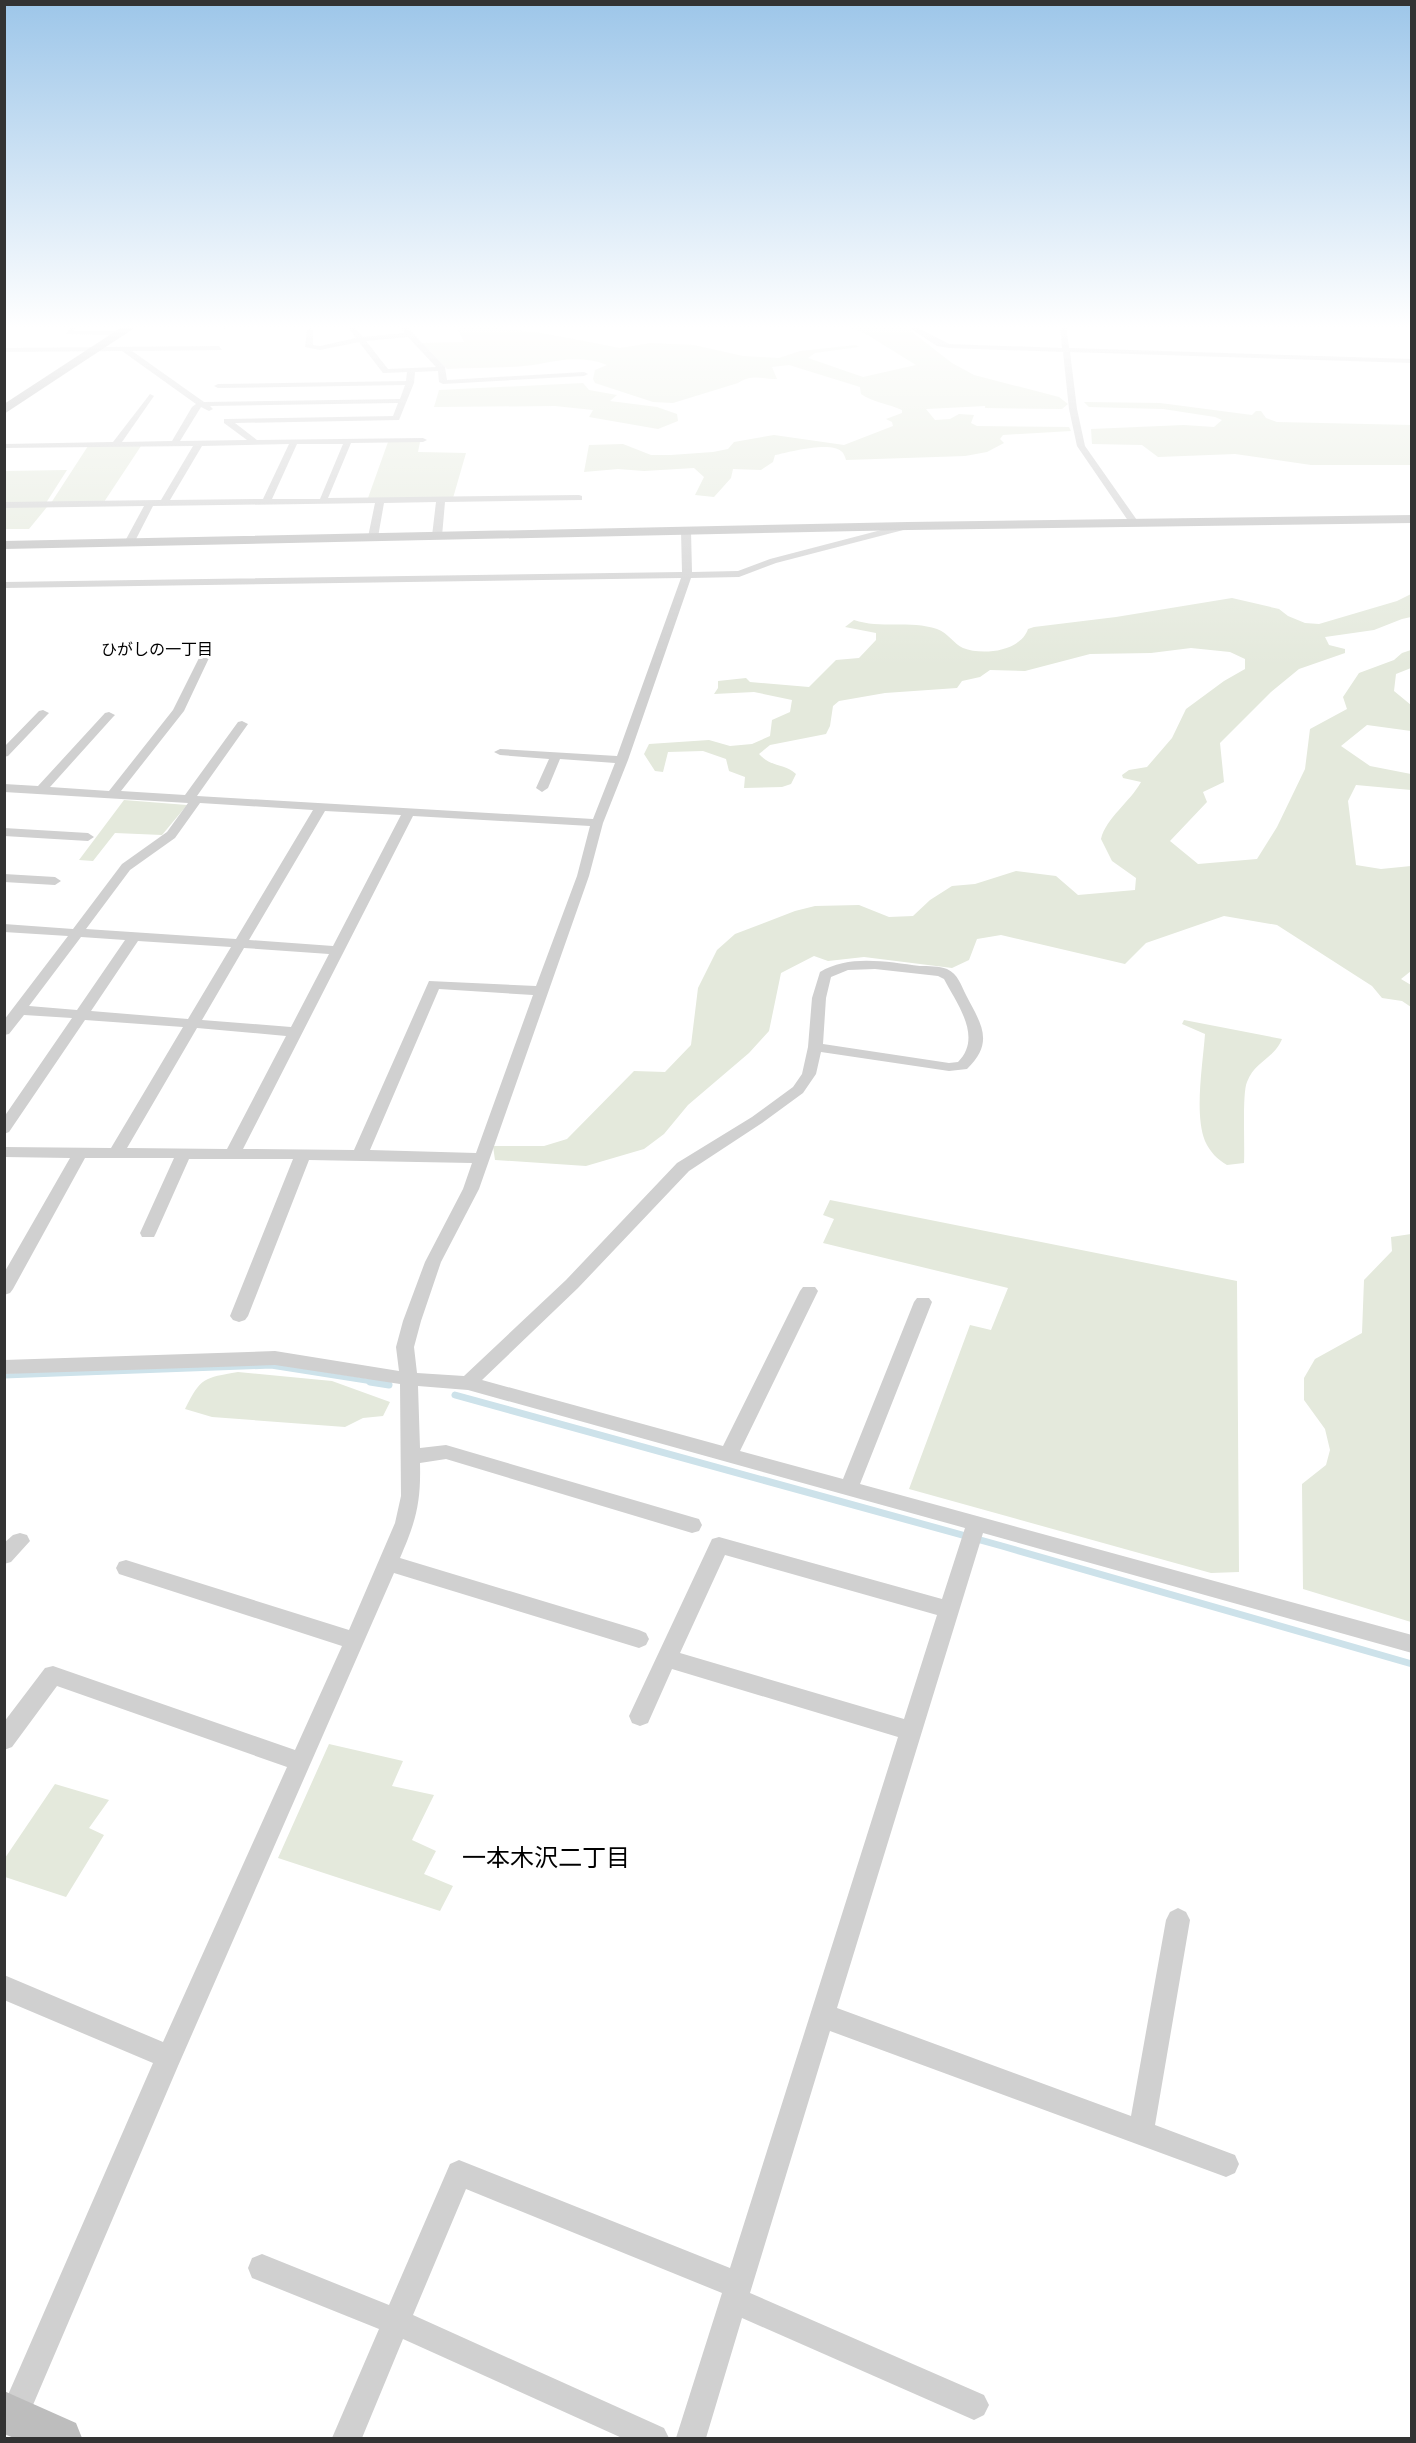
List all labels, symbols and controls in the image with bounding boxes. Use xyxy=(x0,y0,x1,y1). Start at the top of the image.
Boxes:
district label: ひがしの一丁目 xyxy=(101,638,213,661)
district label: 一本木沢二丁目 xyxy=(462,1841,630,1874)

